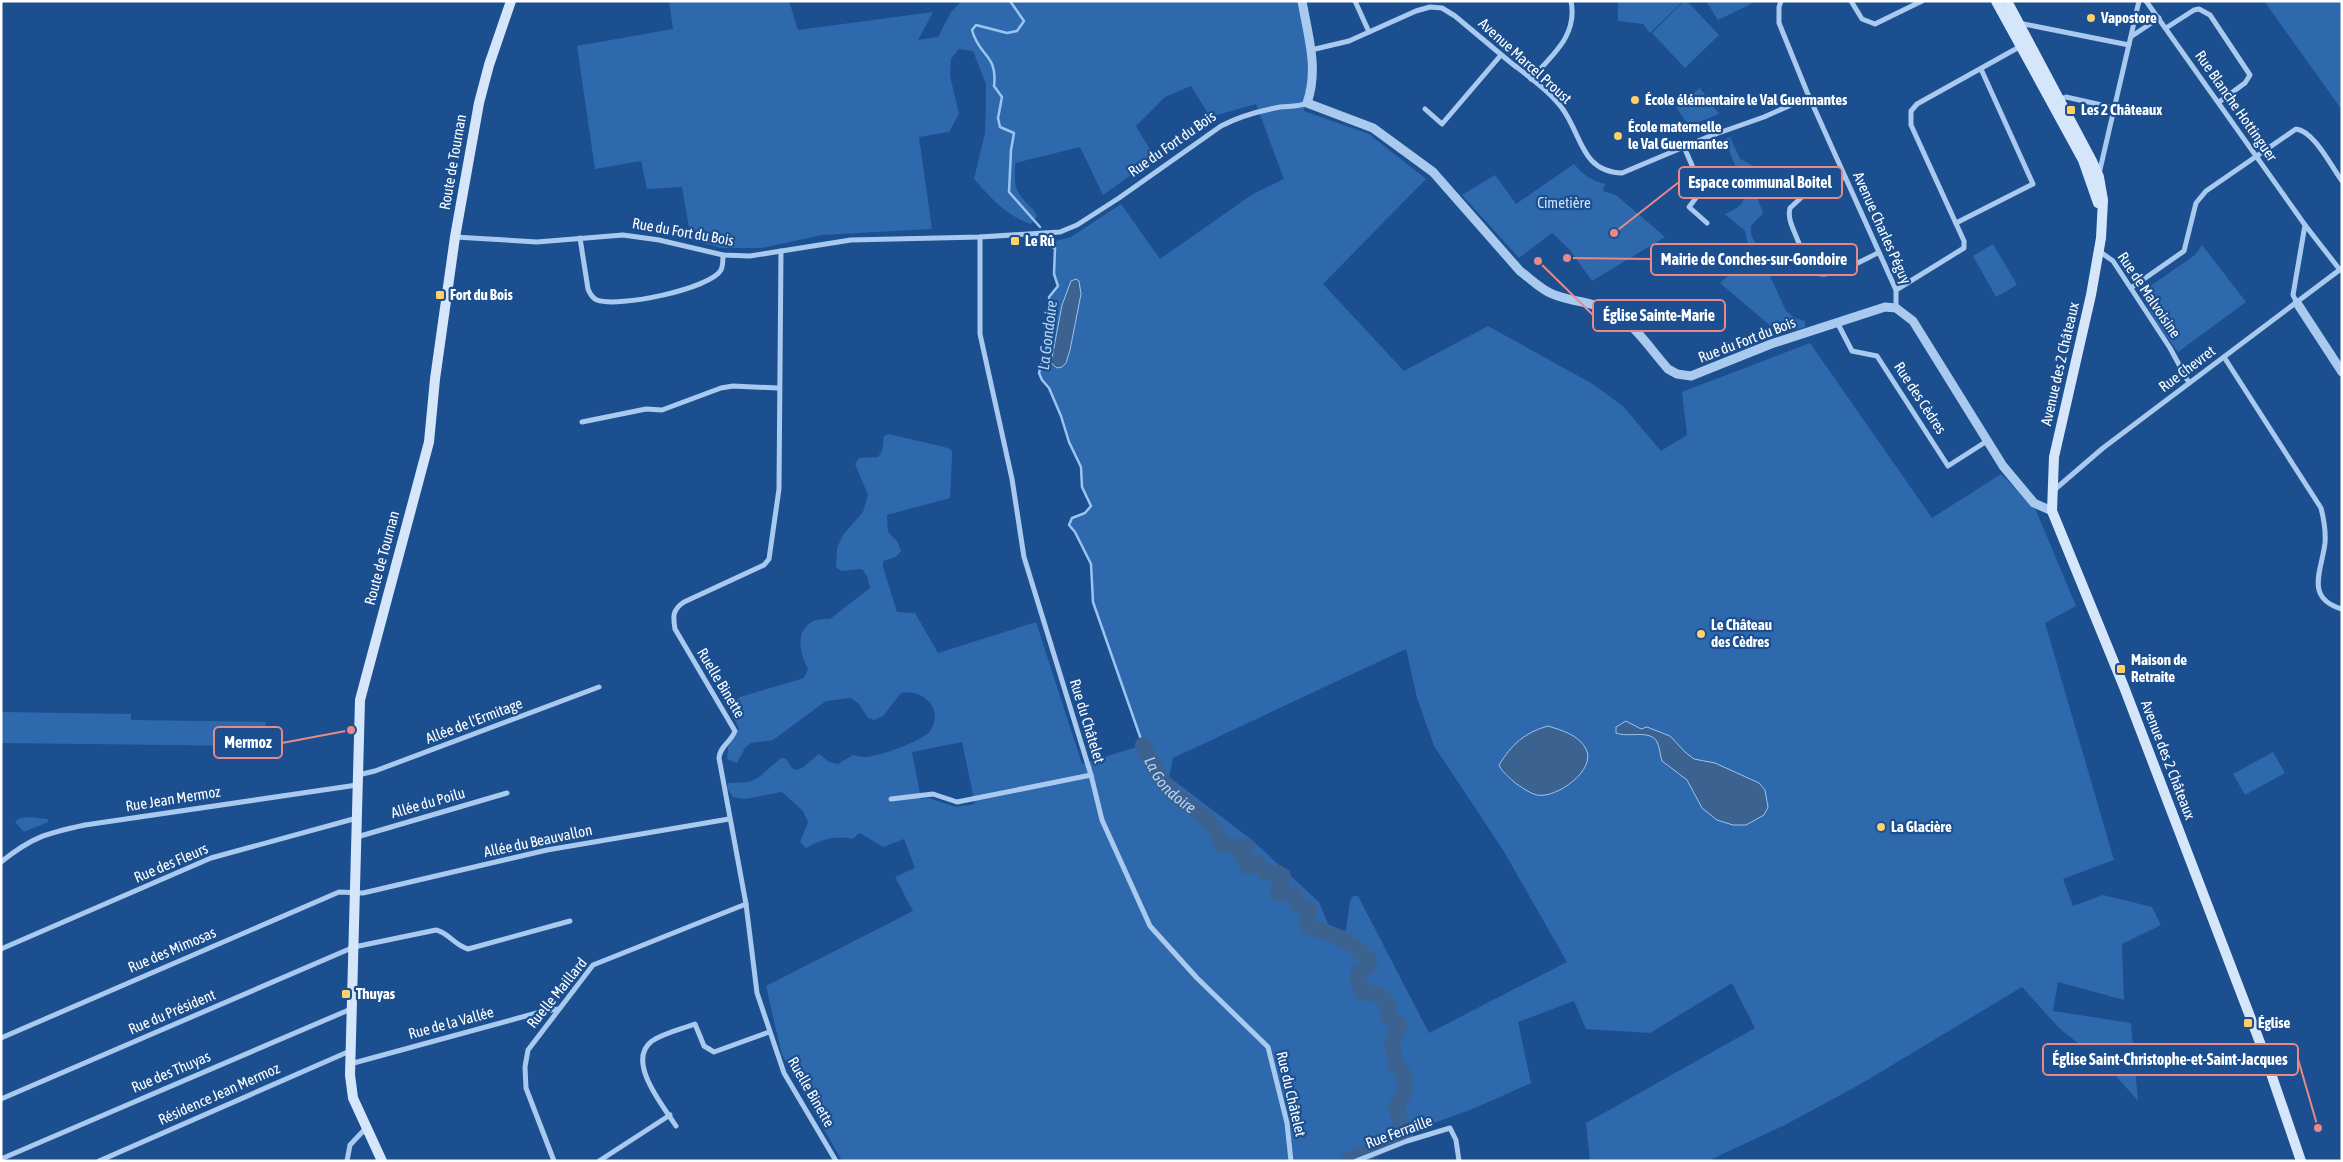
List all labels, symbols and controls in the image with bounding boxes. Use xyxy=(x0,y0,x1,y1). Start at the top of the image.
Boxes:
place label: Vapostore xyxy=(2100,9,2157,26)
marker: Vapostore xyxy=(2085,12,2097,24)
street label: Avenue Marcel Proust xyxy=(1475,14,1575,107)
street label: Rue Blanche Hottinguer xyxy=(2192,47,2281,165)
place label: École élémentaire le Val Guermantes xyxy=(1645,91,1848,108)
marker: École élémentaire le Val Guermantes xyxy=(1629,94,1641,106)
place label: Les 2 Châteaux xyxy=(2081,101,2162,118)
marker: Les 2 Châteaux xyxy=(2065,104,2077,116)
street label: Rue du Fort du Bois xyxy=(1125,107,1219,180)
street label: Route de Tournan xyxy=(436,113,469,211)
place label: École maternelle le Val Guermantes xyxy=(1628,118,1729,152)
marker: École maternelle le Val Guermantes xyxy=(1612,130,1624,142)
callout: Espace communal Boitel xyxy=(1679,167,1842,198)
street label: Avenue Charles Péguy xyxy=(1850,169,1915,286)
text: Espace communal Boitel xyxy=(1688,173,1832,191)
park label: Cimetière xyxy=(1537,194,1591,211)
street label: Rue du Fort du Bois xyxy=(631,214,735,249)
place label: Le Rû xyxy=(1025,232,1054,249)
marker: Le Rû xyxy=(1009,235,1021,247)
callout: Mairie de Conches-sur-Gondoire xyxy=(1651,244,1857,275)
street label: Rue de Malvoisine xyxy=(2114,249,2184,341)
text: Mairie de Conches-sur-Gondoire xyxy=(1661,250,1847,268)
place label: Fort du Bois xyxy=(450,286,513,303)
marker: Fort du Bois xyxy=(434,289,446,301)
water label: La Gondoire xyxy=(1034,299,1060,371)
callout: Église Sainte-Marie xyxy=(1593,300,1725,331)
street label: Avenue des 2 Châteaux xyxy=(2037,300,2082,427)
text: Église Sainte-Marie xyxy=(1603,306,1715,324)
street label: Rue du Fort du Bois xyxy=(1696,313,1798,366)
street label: Rue Chevret xyxy=(2155,342,2218,395)
street label: Rue des Cèdres xyxy=(1891,359,1950,437)
street label: Route de Tournan xyxy=(361,509,402,607)
place label: Le Château des Cèdres xyxy=(1711,616,1772,650)
marker: Le Château des Cèdres xyxy=(1695,628,1707,640)
street label: Ruelle Binette xyxy=(694,645,749,721)
place label: Maison de Retraite xyxy=(2131,651,2187,685)
marker: Maison de Retraite xyxy=(2115,663,2127,675)
street label: Rue du Châtelet xyxy=(1067,677,1108,765)
street label: Allée de l'Ermitage xyxy=(423,694,525,747)
street label: Avenue des 2 Châteaux xyxy=(2138,698,2199,822)
callout: Mermoz xyxy=(214,727,282,758)
text: Mermoz xyxy=(224,733,272,751)
water label: La Gondoire xyxy=(1141,754,1200,817)
street label: Rue Jean Mermoz xyxy=(124,783,222,814)
street label: Allée du Poilu xyxy=(389,784,467,821)
place label: La Glacière xyxy=(1891,818,1952,835)
street label: Allée du Beauvallon xyxy=(482,821,594,860)
marker: La Glacière xyxy=(1875,821,1887,833)
street label: Rue des Fleurs xyxy=(131,839,210,886)
street label: Rue des Mimosas xyxy=(125,923,218,976)
street label: Ruelle Maillard xyxy=(523,954,590,1031)
place label: Thuyas xyxy=(356,985,396,1002)
street label: Rue du Président xyxy=(126,986,218,1038)
marker: Thuyas xyxy=(340,988,352,1000)
street label: Rue de la Vallée xyxy=(406,1003,496,1042)
place label: Église xyxy=(2258,1014,2291,1031)
marker: Église xyxy=(2242,1017,2254,1029)
callout: Église Saint-Christophe-et-Saint-Jacques xyxy=(2043,1044,2298,1075)
street label: Rue des Thuyas xyxy=(129,1047,213,1096)
street label: Rue du Châtelet xyxy=(1273,1050,1310,1138)
text: Église Saint-Christophe-et-Saint-Jacques xyxy=(2052,1050,2288,1068)
street label: Ruelle Binette xyxy=(785,1054,838,1130)
street label: Résidence Jean Mermoz xyxy=(156,1059,283,1128)
street label: Rue Ferraille xyxy=(1363,1112,1435,1151)

